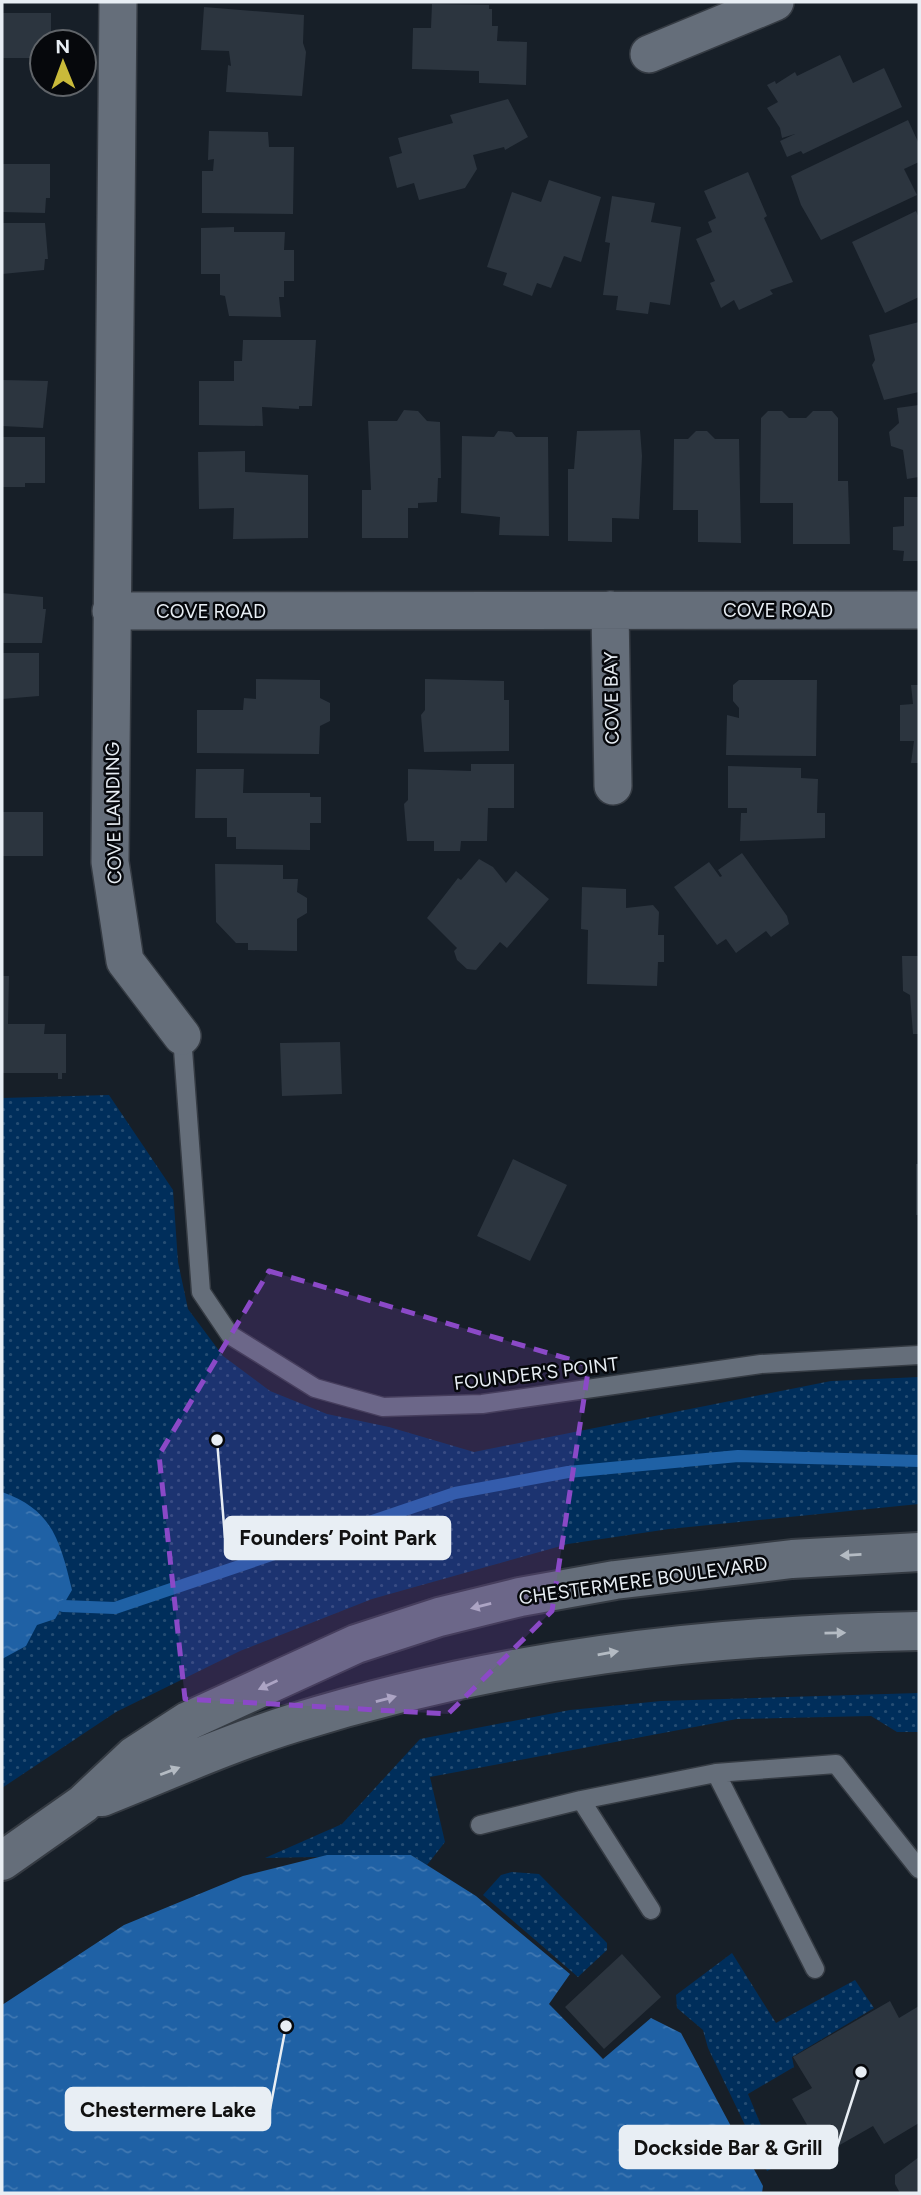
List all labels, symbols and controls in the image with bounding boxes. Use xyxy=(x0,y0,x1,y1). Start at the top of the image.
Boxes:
north arrow xyxy=(28,28,98,98)
text: N xyxy=(55,35,70,58)
street label: COVE ROAD xyxy=(723,599,833,622)
street label: COVE ROAD xyxy=(156,600,266,623)
street label: COVE BAY xyxy=(599,651,624,745)
street label: COVE LANDING xyxy=(101,742,126,884)
street label: FOUNDER'S POINT xyxy=(452,1352,620,1395)
callout: Founders’ Point Park xyxy=(225,1517,450,1559)
text: Founders’ Point Park xyxy=(239,1525,437,1550)
one-way arrow xyxy=(840,1550,862,1561)
street label: CHESTERMERE BOULEVARD xyxy=(517,1552,769,1609)
one-way arrow xyxy=(469,1601,491,1612)
one-way arrow xyxy=(824,1627,846,1638)
one-way arrow xyxy=(597,1647,619,1658)
one-way arrow xyxy=(258,1679,278,1691)
one-way arrow xyxy=(375,1693,397,1704)
one-way arrow xyxy=(160,1765,181,1776)
callout: Chestermere Lake xyxy=(66,2088,270,2130)
text: Chestermere Lake xyxy=(80,2097,256,2122)
callout: Dockside Bar & Grill xyxy=(620,2126,837,2168)
text: Dockside Bar & Grill xyxy=(633,2135,823,2160)

